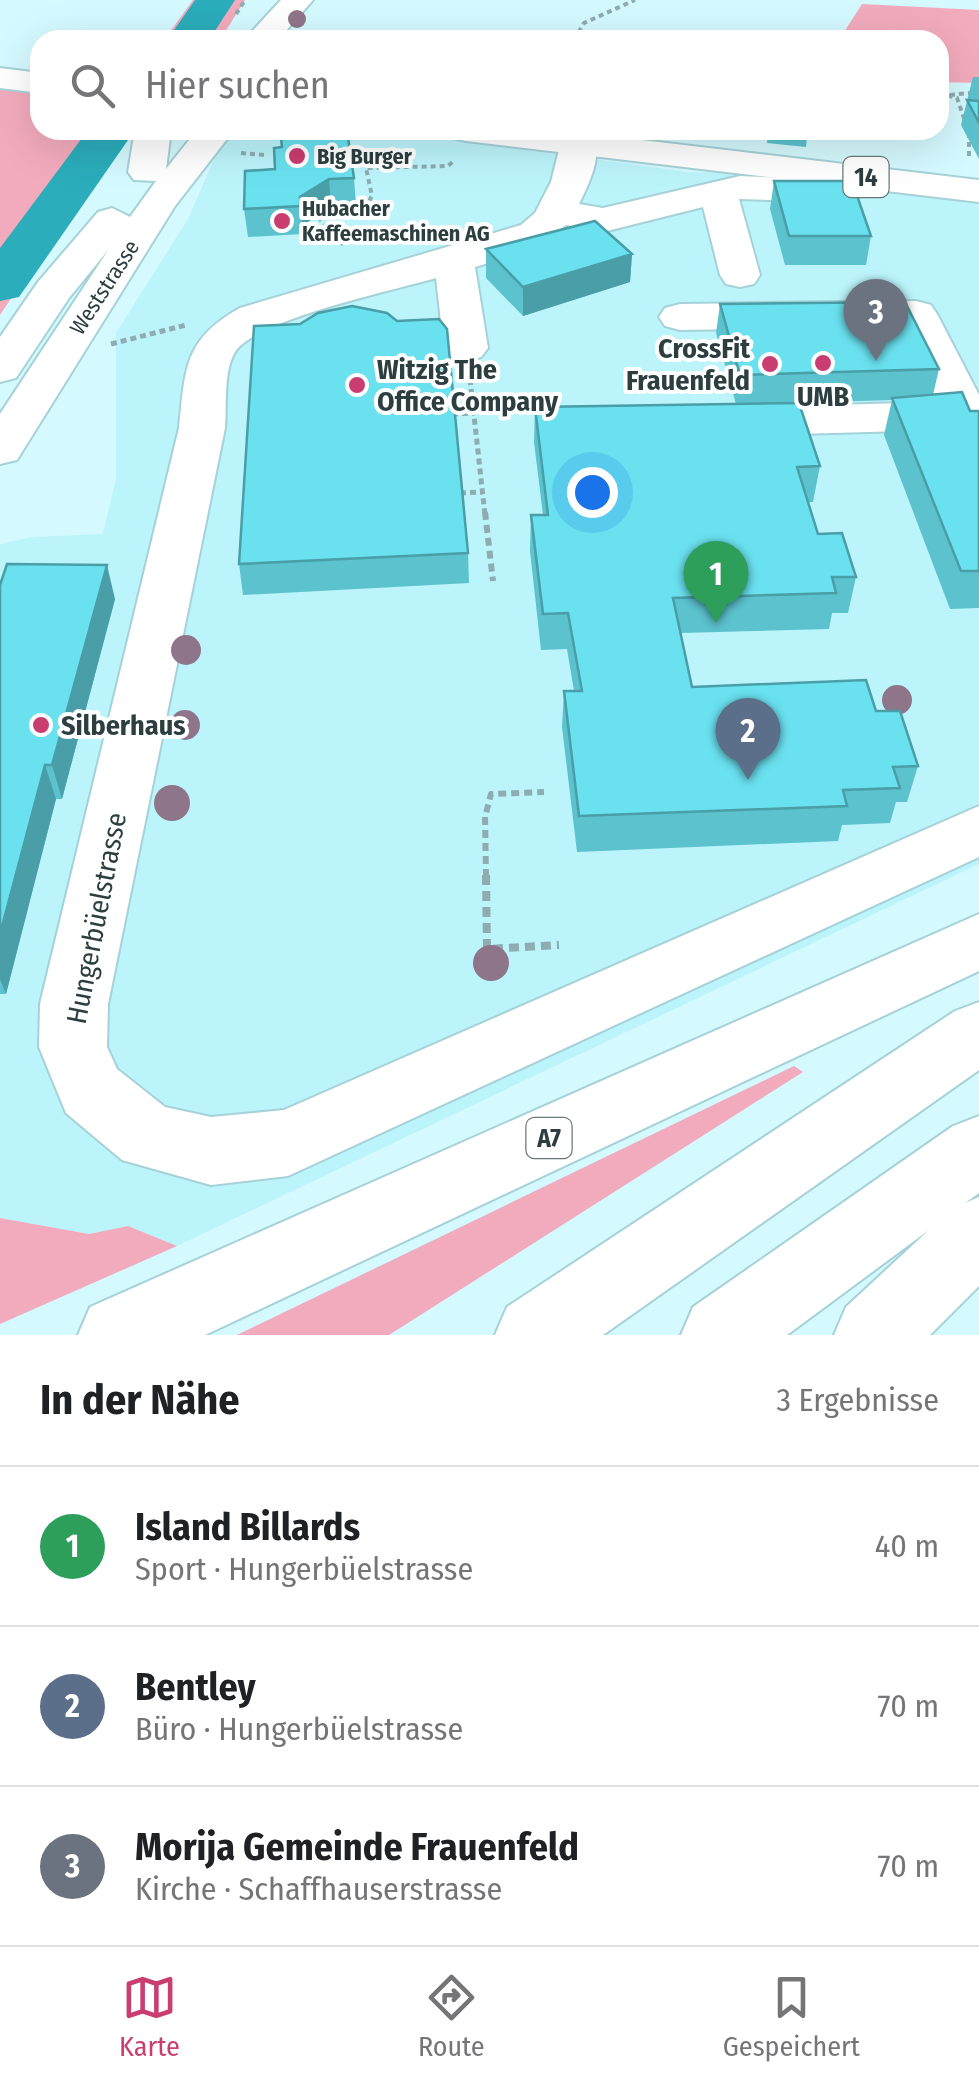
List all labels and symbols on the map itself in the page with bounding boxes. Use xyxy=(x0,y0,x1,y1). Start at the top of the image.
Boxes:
place label: Big Burger xyxy=(317,143,413,170)
marker: Big Burger xyxy=(286,145,308,167)
road number: 14 xyxy=(844,157,888,197)
place label: Hubacher Kaffeemaschinen AG xyxy=(302,195,490,247)
marker: Hubacher Kaffeemaschinen AG xyxy=(271,210,293,232)
street label: Weststrasse xyxy=(64,235,145,340)
pin: 3 xyxy=(844,278,908,361)
place label: CrossFit Frauenfeld xyxy=(626,332,751,397)
marker: UMB xyxy=(812,352,834,374)
place label: Witzig The Office Company xyxy=(377,353,559,418)
marker: CrossFit Frauenfeld xyxy=(759,353,781,375)
marker: Witzig The Office Company xyxy=(346,374,368,396)
place label: UMB xyxy=(797,380,849,413)
your location xyxy=(567,467,618,518)
pin: 1 xyxy=(684,540,748,623)
pin: 2 xyxy=(716,698,780,780)
place label: Silberhaus xyxy=(61,709,185,742)
marker: Silberhaus xyxy=(30,714,52,736)
street label: Hungerbüelstrasse xyxy=(60,810,133,1027)
road number: A7 xyxy=(526,1118,572,1158)

